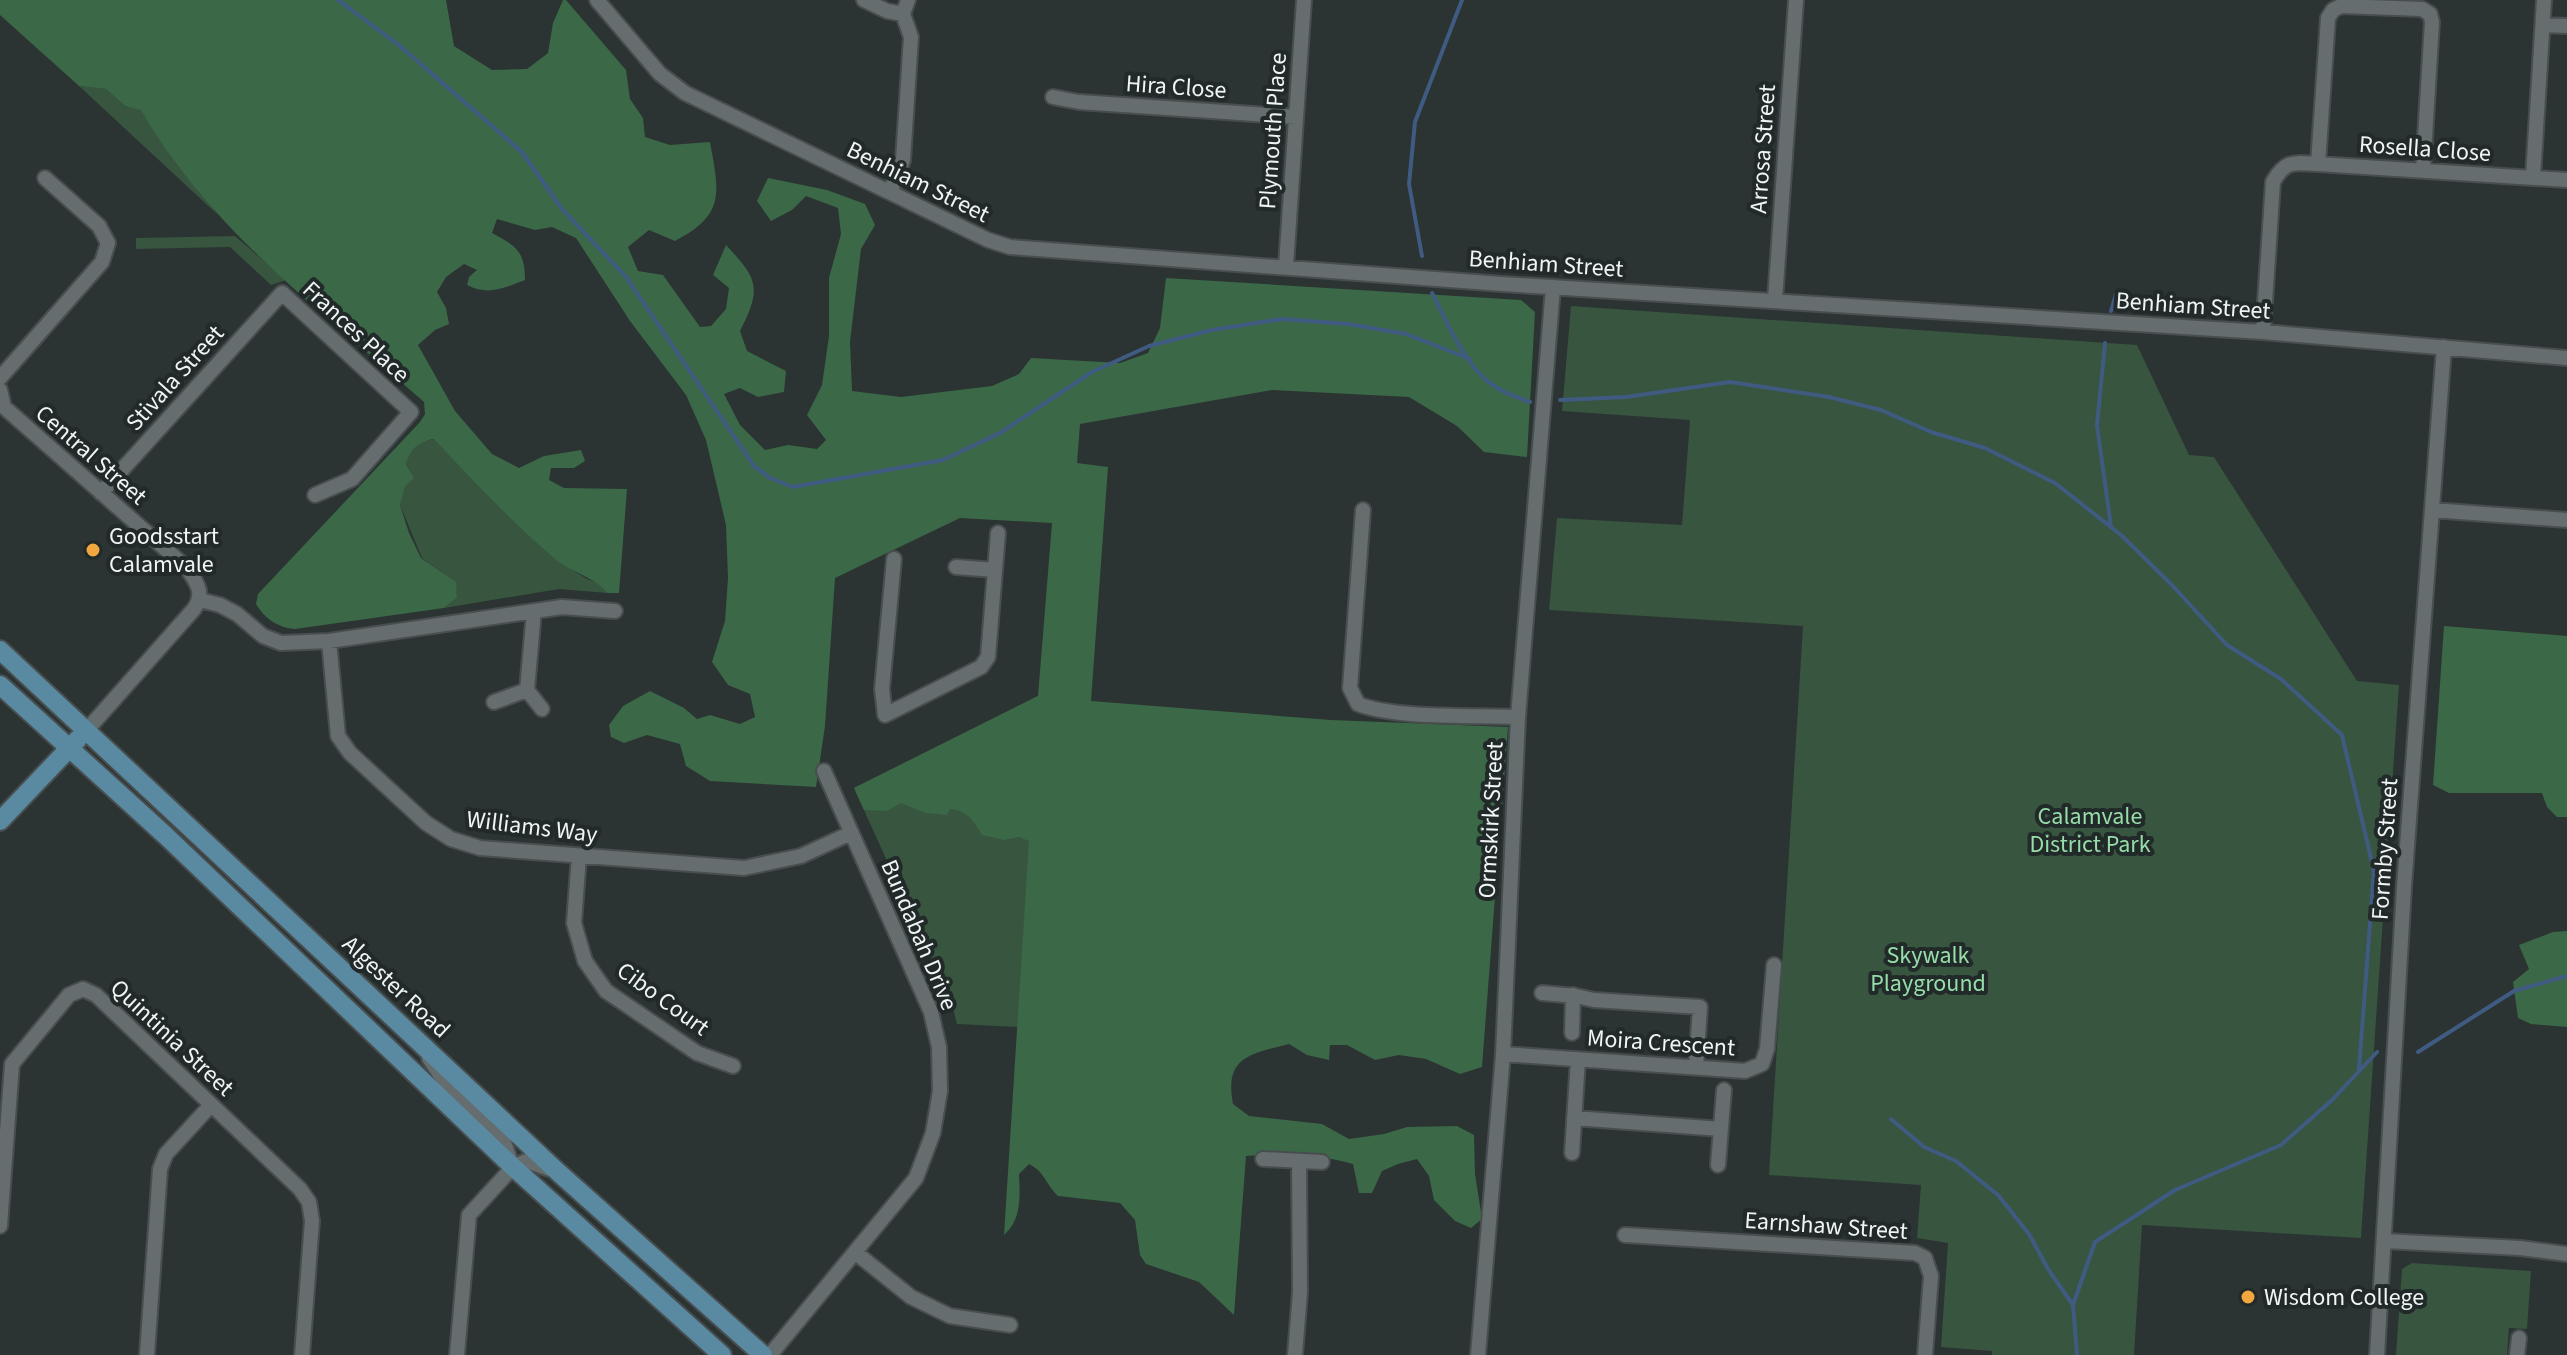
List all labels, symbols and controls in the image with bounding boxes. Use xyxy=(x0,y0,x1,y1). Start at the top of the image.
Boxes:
street label: Plymouth Place xyxy=(1250,51,1296,211)
street label: Hira Close xyxy=(1124,66,1228,108)
street label: Arrosa Street xyxy=(1741,83,1785,215)
street label: Rosella Close xyxy=(2358,127,2492,171)
street label: Benhiam Street xyxy=(841,132,995,232)
street label: Benhiam Street xyxy=(1467,241,1625,287)
street label: Frances Place xyxy=(294,273,418,391)
street label: Benhiam Street xyxy=(2114,283,2272,329)
street label: Stivala Street xyxy=(118,317,232,439)
street label: Central Street xyxy=(28,397,154,513)
place label: Goodsstart Calamvale xyxy=(109,519,219,582)
marker: Goodsstart Calamvale xyxy=(84,541,102,559)
street label: Ormskirk Street xyxy=(1469,741,1513,899)
street label: Formby Street xyxy=(2363,777,2407,921)
park label: Calamvale District Park xyxy=(2029,799,2151,862)
street label: Williams Way xyxy=(465,802,599,852)
street label: Bundabah Drive xyxy=(872,854,966,1016)
street label: Algester Road xyxy=(334,928,458,1046)
park label: Skywalk Playground xyxy=(1870,938,1986,1001)
street label: Cibo Court xyxy=(609,953,717,1045)
street label: Quintinia Street xyxy=(102,971,242,1105)
street label: Moira Crescent xyxy=(1586,1020,1736,1066)
street label: Earnshaw Street xyxy=(1743,1203,1909,1249)
place label: Wisdom College xyxy=(2264,1280,2424,1315)
marker: Wisdom College xyxy=(2239,1288,2257,1306)

